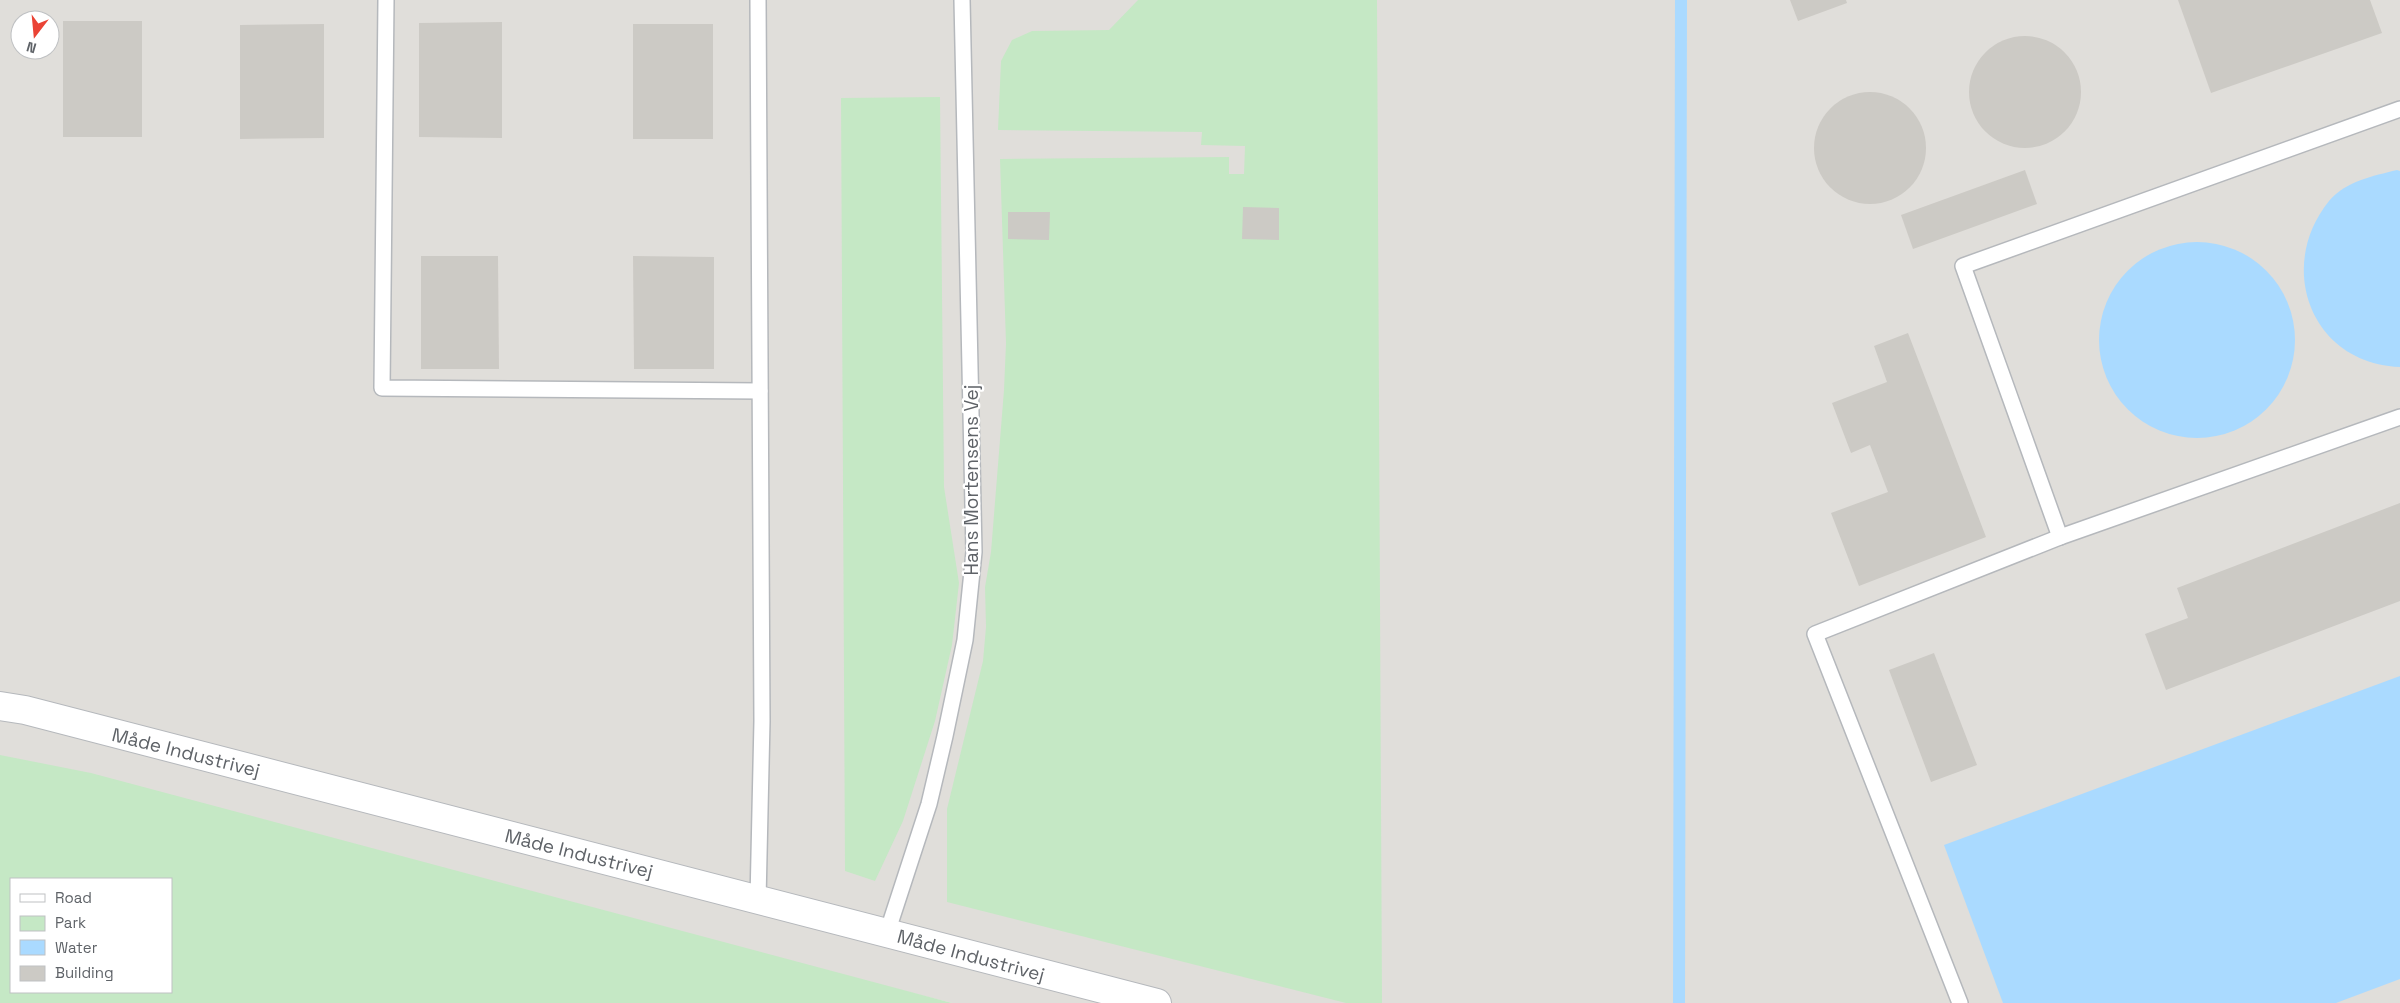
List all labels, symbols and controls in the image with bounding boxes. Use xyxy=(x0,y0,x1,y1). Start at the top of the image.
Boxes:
north arrow xyxy=(10,10,60,60)
text: N xyxy=(24,38,38,57)
street label: Hans Mortensens Vej xyxy=(959,384,984,576)
street label: Måde Industrivej xyxy=(109,722,263,783)
street label: Måde Industrivej xyxy=(502,823,656,884)
legend xyxy=(10,878,172,993)
text: Road xyxy=(55,888,92,907)
text: Park xyxy=(55,913,86,932)
street label: Måde Industrivej xyxy=(894,924,1047,987)
text: Water xyxy=(55,938,98,957)
text: Building xyxy=(55,963,114,982)

